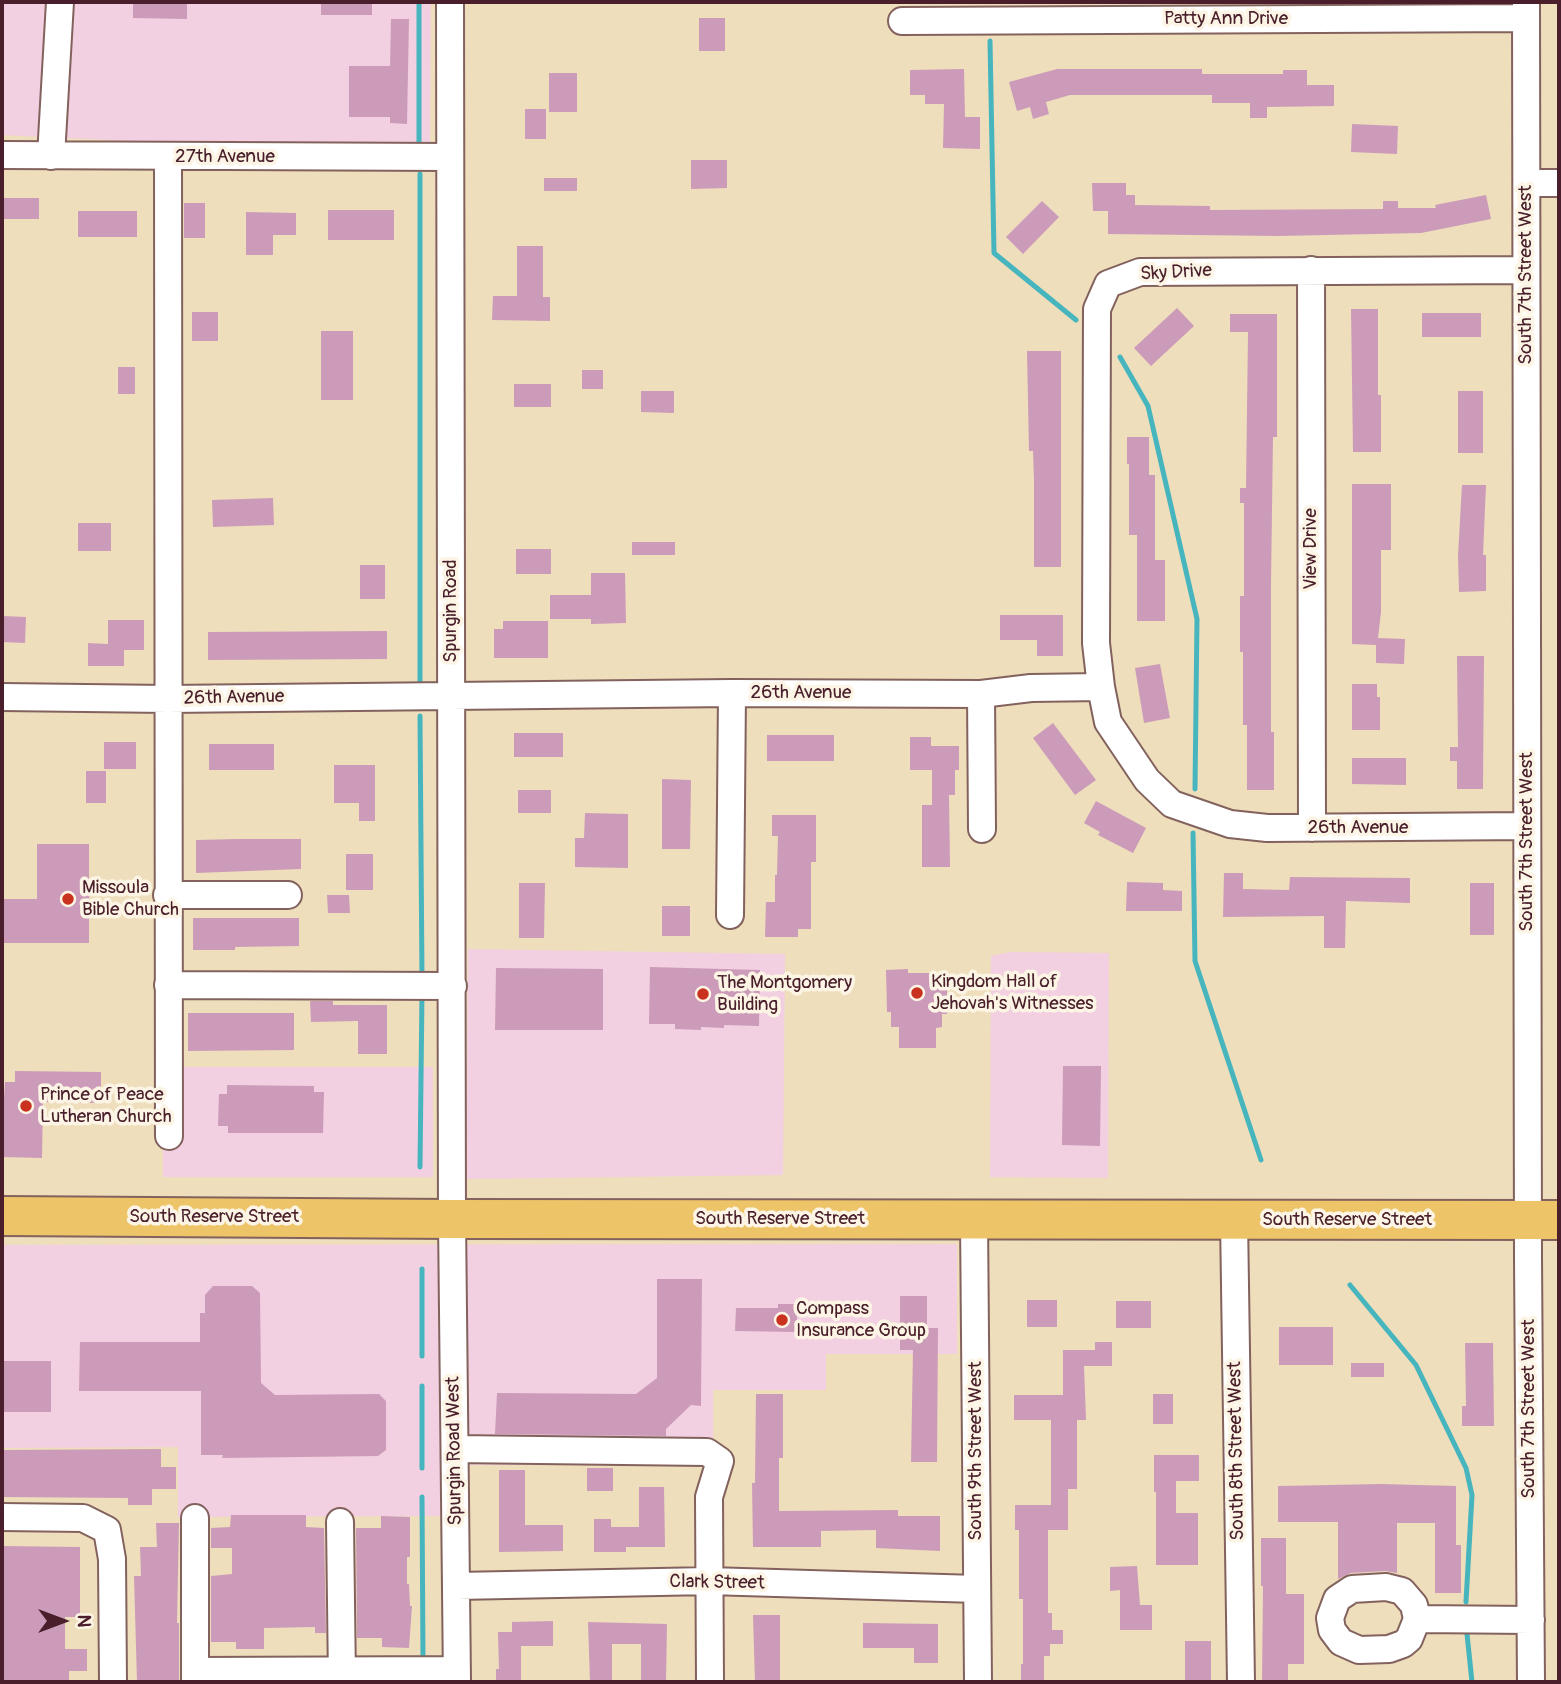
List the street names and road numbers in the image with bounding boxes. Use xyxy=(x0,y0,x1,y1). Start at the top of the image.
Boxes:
street label: Patty Ann Drive xyxy=(1164,8,1288,30)
street label: 27th Avenue xyxy=(175,146,275,168)
street label: South 7th Street West xyxy=(1515,185,1537,365)
street label: Sky Drive xyxy=(1140,260,1212,286)
street label: View Drive xyxy=(1300,508,1322,590)
street label: Spurgin Road xyxy=(440,559,462,663)
street label: 26th Avenue xyxy=(751,682,851,704)
street label: 26th Avenue xyxy=(183,686,285,710)
street label: South 7th Street West xyxy=(1516,752,1538,932)
street label: 26th Avenue xyxy=(1308,817,1408,839)
street label: South Reserve Street xyxy=(129,1206,299,1228)
street label: South Reserve Street xyxy=(695,1208,865,1230)
street label: South Reserve Street xyxy=(1262,1209,1432,1231)
street label: South 7th Street West xyxy=(1518,1319,1540,1499)
street label: South 9th Street West xyxy=(965,1361,987,1541)
street label: South 8th Street West xyxy=(1224,1361,1250,1541)
street label: Spurgin Road West xyxy=(442,1376,468,1526)
street label: Clark Street xyxy=(669,1571,765,1595)

